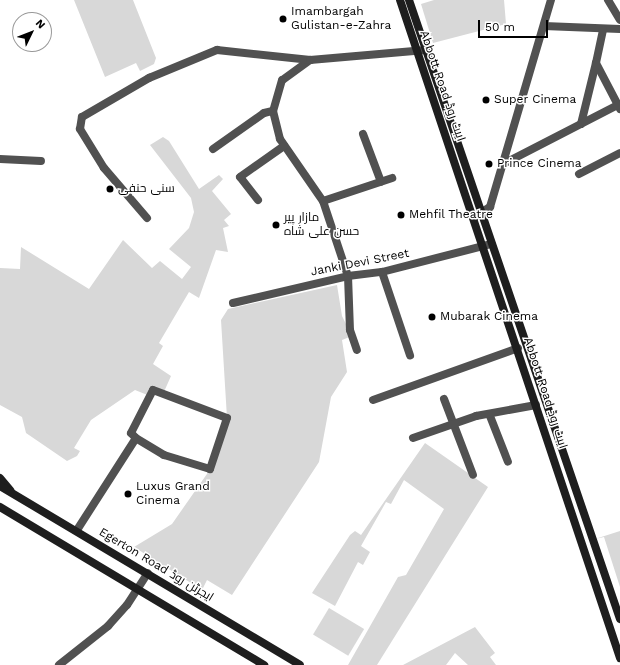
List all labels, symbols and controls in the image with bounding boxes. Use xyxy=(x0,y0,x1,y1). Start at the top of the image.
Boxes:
place label: Imambargah Gulistan-e-Zahra xyxy=(291,5,391,33)
north arrow xyxy=(12,12,52,52)
scale bar xyxy=(480,12,550,38)
marker: Imambargah Gulistan-e-Zahra xyxy=(278,14,288,24)
text: N xyxy=(33,17,48,32)
text: 50 m xyxy=(485,20,515,34)
street label: Abbott Road ایبٹ روڈ xyxy=(416,29,468,143)
place label: Super Cinema xyxy=(494,93,576,107)
marker: Super Cinema xyxy=(481,95,491,105)
place label: Prince Cinema xyxy=(497,157,582,171)
marker: Prince Cinema xyxy=(484,159,494,169)
place label: سنی حنفی xyxy=(118,182,175,196)
marker: سنی حنفی xyxy=(105,184,115,194)
place label: Mehfil Theatre xyxy=(409,208,494,222)
marker: Mehfil Theatre xyxy=(396,210,406,220)
place label: مازار پیر حسن علی شاہ xyxy=(284,211,359,239)
marker: مازار پیر حسن علی شاہ xyxy=(271,220,281,230)
street label: Janki Devi Street xyxy=(310,246,410,280)
place label: Mubarak Cinema xyxy=(440,310,538,324)
marker: Mubarak Cinema xyxy=(427,312,437,322)
street label: Abbott Road ایبٹ روڈ xyxy=(520,336,570,450)
place label: Luxus Grand Cinema xyxy=(136,480,210,508)
marker: Luxus Grand Cinema xyxy=(123,489,133,499)
street label: Egerton Road ایجرٹن روڈ xyxy=(96,525,216,605)

